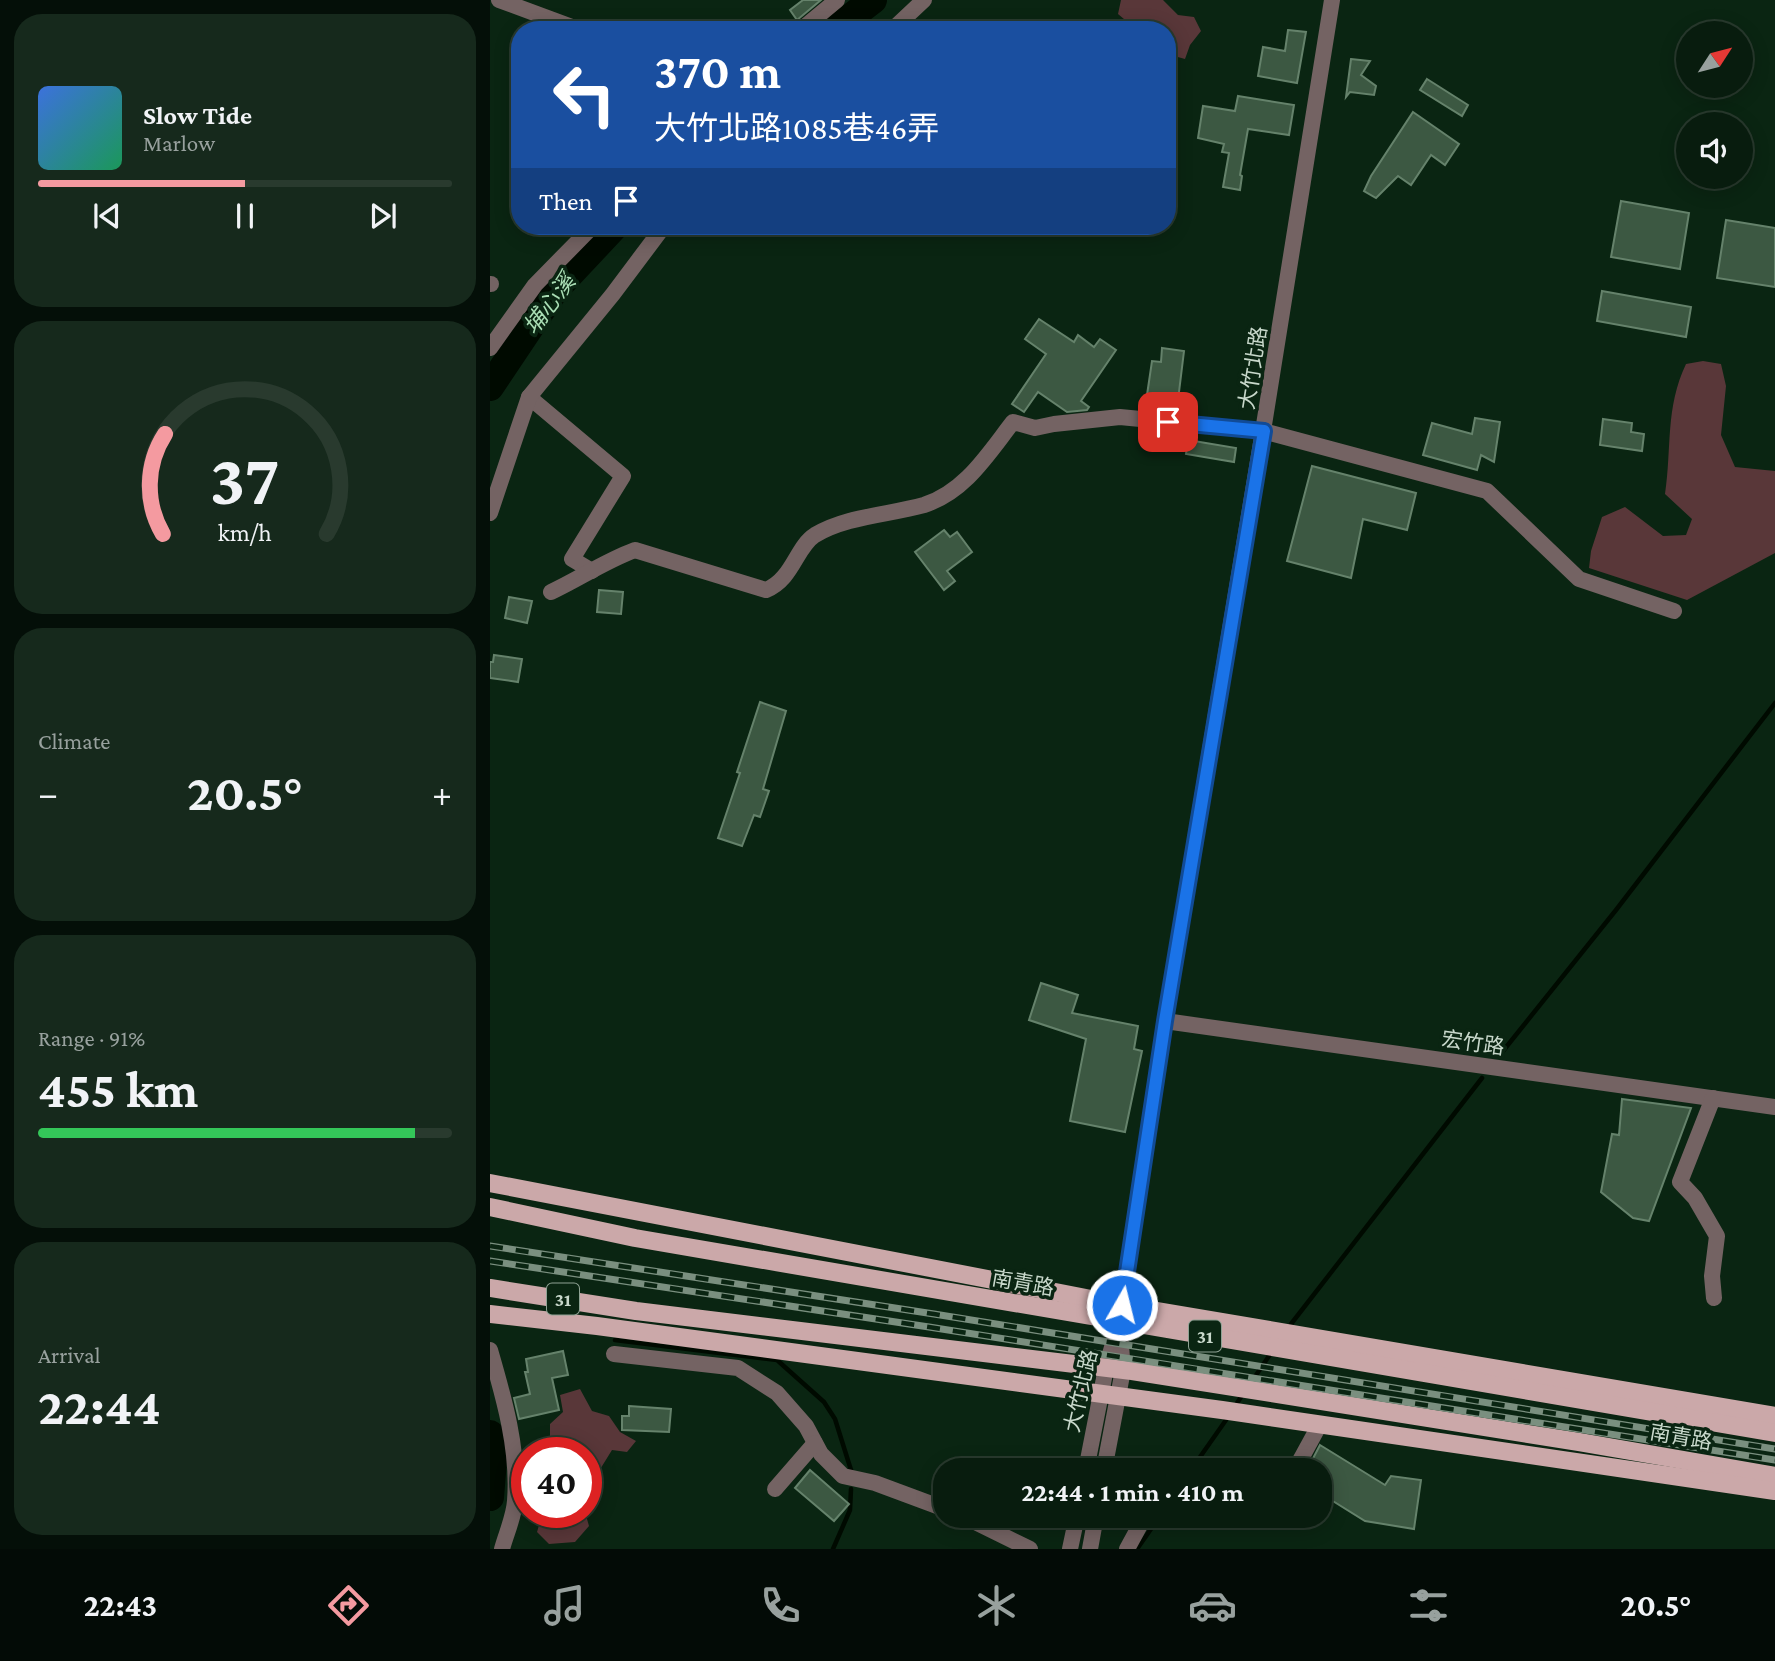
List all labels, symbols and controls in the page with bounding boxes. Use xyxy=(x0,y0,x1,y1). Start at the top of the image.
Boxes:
north arrow xyxy=(1676,21,1754,98)
map controls xyxy=(1676,21,1753,189)
text: 370 m xyxy=(654,44,781,99)
icon: left xyxy=(539,49,630,140)
text: Slow Tide xyxy=(143,101,252,130)
text: 大竹北路1085巷46弄 xyxy=(654,110,939,146)
button: sound xyxy=(1676,112,1753,189)
text: Marlow xyxy=(143,130,215,156)
icon: arrive xyxy=(607,182,645,220)
text: Then xyxy=(539,187,593,216)
icon: previous xyxy=(88,197,126,235)
icon: pause xyxy=(226,197,264,235)
icon: next xyxy=(364,197,402,235)
water label: 埔心溪 xyxy=(518,266,582,339)
street label: 大竹北路 xyxy=(1235,325,1271,411)
pin xyxy=(1138,392,1198,452)
icon: arrive xyxy=(1149,403,1187,441)
text: 37 xyxy=(210,439,280,520)
text: km/h xyxy=(218,518,272,545)
text: Climate xyxy=(38,728,110,754)
text: 20.5° xyxy=(187,763,303,821)
text: − xyxy=(38,772,58,814)
text: + xyxy=(432,772,452,814)
text: Range · 91% xyxy=(38,1025,145,1051)
street label: 宏竹路 xyxy=(1440,1027,1506,1059)
text: 455 km xyxy=(38,1060,198,1118)
street label: 南青路 xyxy=(990,1266,1056,1300)
position arrow xyxy=(1085,1268,1159,1342)
road number: 31 xyxy=(547,1284,579,1315)
road number: 31 xyxy=(1189,1320,1221,1352)
text: Arrival xyxy=(38,1342,101,1368)
street label: 大竹北路 xyxy=(1060,1347,1102,1435)
text: 22:44 xyxy=(38,1377,161,1435)
street label: 南青路 xyxy=(1648,1420,1714,1454)
speed limit sign: 40 xyxy=(511,1437,602,1528)
text: 22:44 · 1 min · 410 m xyxy=(1021,1478,1244,1507)
icon: directions xyxy=(324,1581,373,1630)
icon: music xyxy=(540,1581,589,1630)
icon: phone xyxy=(756,1581,805,1630)
icon: climate xyxy=(972,1581,1021,1630)
icon: car xyxy=(1188,1581,1237,1630)
icon: filters xyxy=(1404,1581,1453,1630)
text: 22:43 xyxy=(84,1587,157,1623)
text: 20.5° xyxy=(1620,1587,1691,1623)

